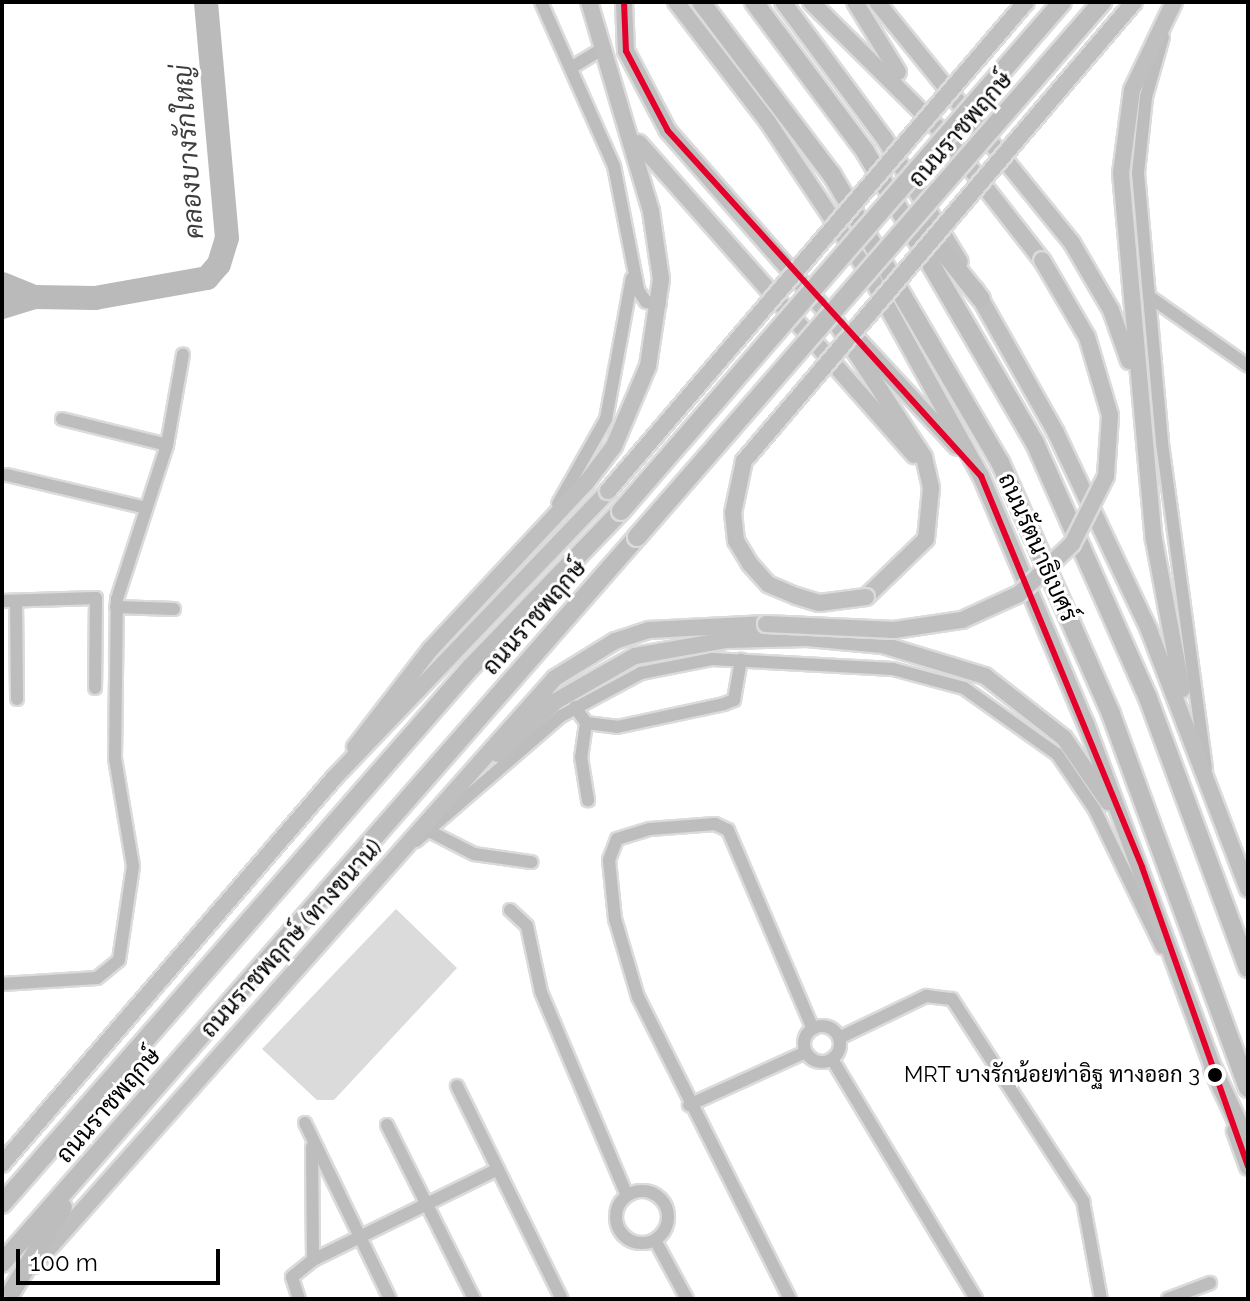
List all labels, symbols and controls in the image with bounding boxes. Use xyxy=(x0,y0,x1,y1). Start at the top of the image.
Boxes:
water label: คลองบางรักใหญ่ xyxy=(167,64,211,240)
street label: ถนนราชพฤกษ์ xyxy=(902,65,1018,193)
street label: ถนนรัตนาธิเบศร์ xyxy=(992,468,1084,626)
street label: ถนนราชพฤกษ์ xyxy=(476,553,592,681)
street label: ถนนราชพฤกษ์ (ทางขนาน) xyxy=(194,833,388,1043)
street label: ถนนราชพฤกษ์ xyxy=(50,1041,166,1169)
place label: MRT บางรักน้อยท่าอิฐ ทางออก 3 xyxy=(903,1062,1200,1088)
marker: MRT บางรักน้อยท่าอิฐ ทางออก 3 xyxy=(1207,1067,1223,1083)
scale bar xyxy=(20,1233,224,1283)
text: 100 m xyxy=(30,1248,98,1277)

